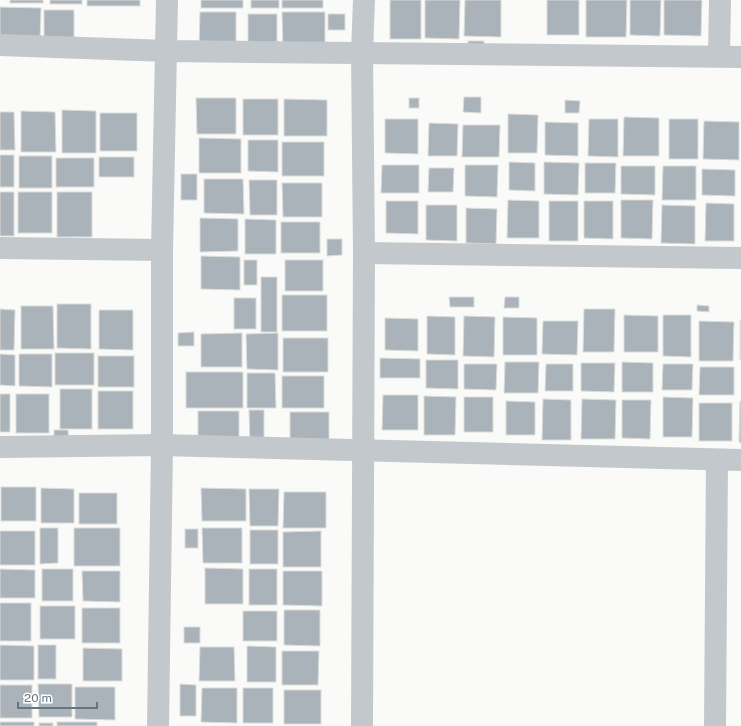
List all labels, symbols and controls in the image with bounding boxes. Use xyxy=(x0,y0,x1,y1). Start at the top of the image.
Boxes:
scale bar xyxy=(18,684,97,710)
text: 20 m xyxy=(24,691,52,705)

